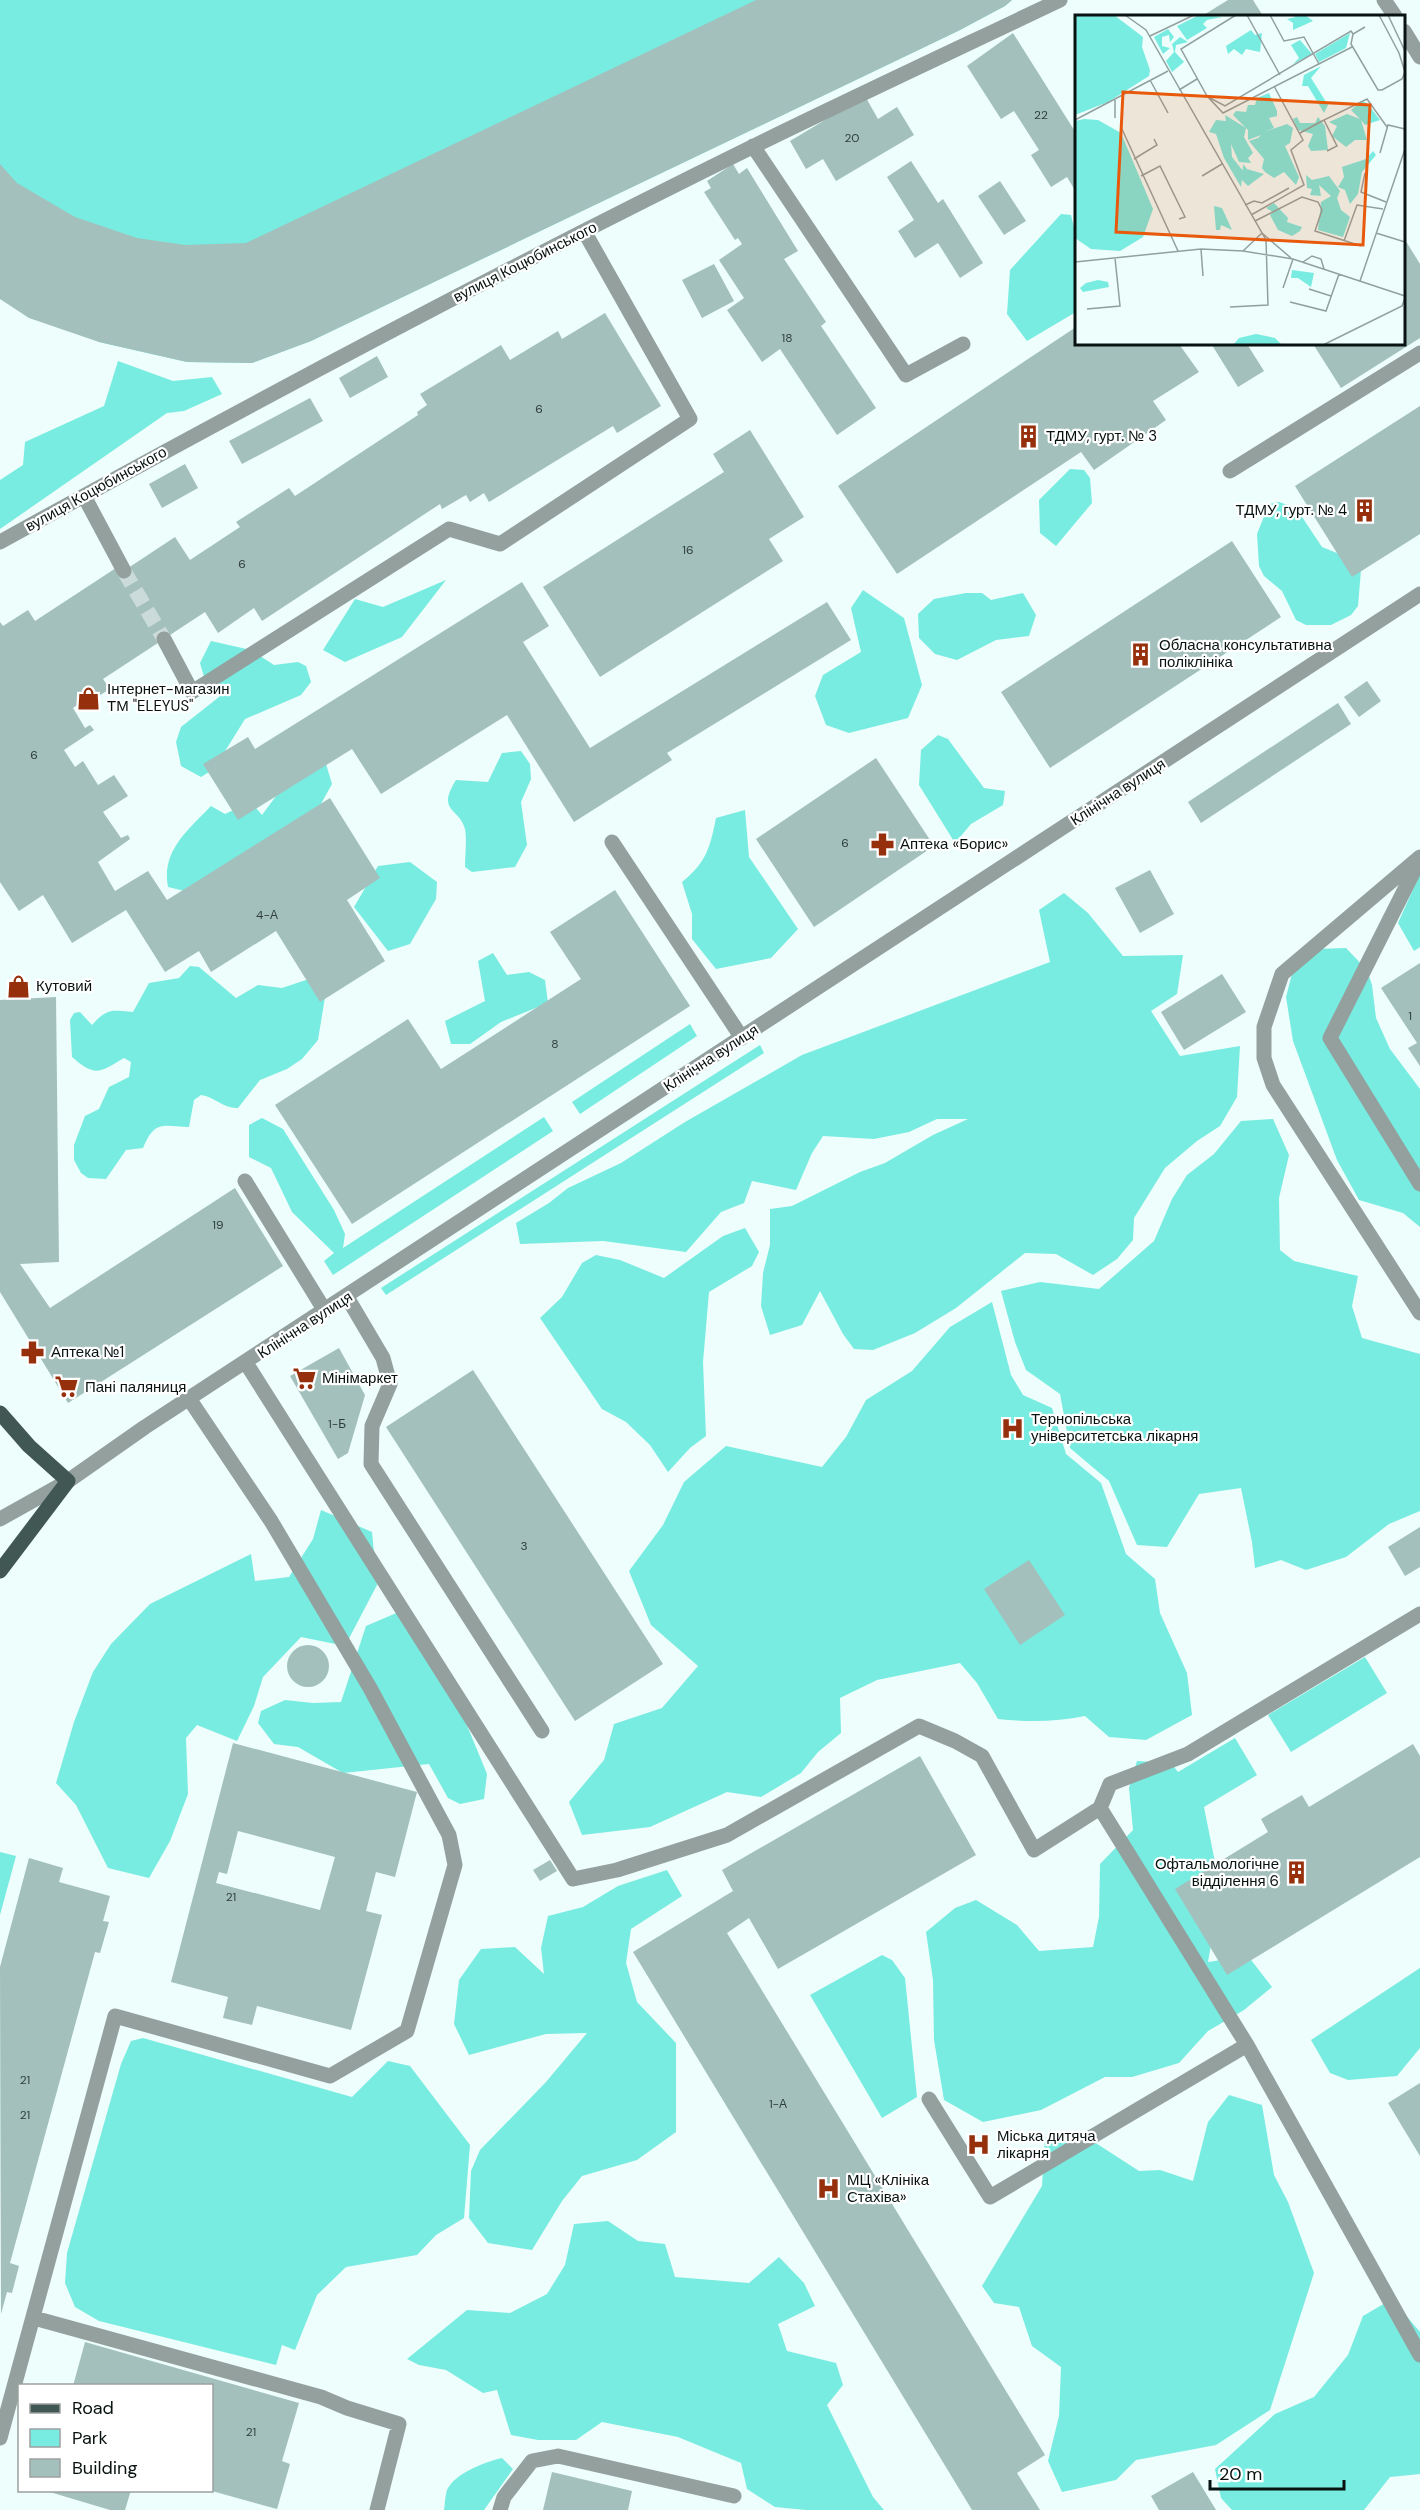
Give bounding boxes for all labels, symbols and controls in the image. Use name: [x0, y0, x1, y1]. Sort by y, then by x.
inset map: [1075, 15, 1405, 345]
house number: 22: [1034, 107, 1048, 123]
house number: 20: [844, 130, 860, 146]
street label: вулиця Коцюбинського: [450, 217, 600, 307]
house number: 18: [781, 330, 793, 346]
house number: 6: [535, 401, 543, 417]
building icon: ТДМУ, гурт. № 3: [1015, 423, 1041, 449]
place label: ТДМУ, гурт. № 3: [1046, 426, 1157, 446]
street label: вулиця Коцюбинського: [22, 442, 170, 536]
building icon: ТДМУ, гурт. № 4: [1352, 497, 1378, 523]
place label: ТДМУ, гурт. № 4: [1236, 500, 1347, 520]
house number: 16: [682, 542, 694, 558]
house number: 6: [238, 556, 246, 572]
place label: Обласна консультативна поліклініка: [1159, 635, 1332, 672]
building icon: Обласна консультативна поліклініка: [1128, 641, 1154, 667]
place label: Інтернет-магазин ТМ "ELEYUS": [107, 679, 229, 716]
shop icon: Інтернет-магазин ТМ "ELEYUS": [76, 685, 102, 711]
house number: 6: [30, 747, 38, 763]
street label: Клінічна вулиця: [1067, 754, 1169, 830]
pharmacy icon: Аптека «Борис»: [869, 831, 895, 857]
place label: Аптека «Борис»: [900, 834, 1009, 854]
house number: 6: [841, 835, 849, 851]
house number: 4-А: [256, 907, 278, 923]
shop icon: Кутовий: [5, 973, 31, 999]
place label: Кутовий: [36, 976, 92, 996]
house number: 1: [1408, 1008, 1412, 1024]
street label: Клінічна вулиця: [660, 1020, 762, 1096]
house number: 8: [551, 1036, 559, 1052]
house number: 19: [212, 1217, 224, 1233]
street label: Клінічна вулиця: [254, 1287, 356, 1363]
pharmacy icon: Аптека №1: [20, 1339, 46, 1365]
place label: Аптека №1: [51, 1342, 124, 1362]
supermarket icon: Мінімаркет: [291, 1365, 317, 1391]
place label: Мінімаркет: [322, 1368, 398, 1388]
supermarket icon: Пані паляниця: [54, 1374, 80, 1400]
place label: Пані паляниця: [85, 1377, 186, 1397]
place label: Тернопільська університетська лікарня: [1031, 1409, 1198, 1446]
hospital icon: Тернопільська університетська лікарня: [1000, 1415, 1026, 1441]
house number: 1-Б: [328, 1416, 346, 1432]
house number: 3: [520, 1538, 528, 1554]
place label: Офтальмологічне відділення 6: [1155, 1854, 1279, 1891]
building icon: Офтальмологічне відділення 6: [1284, 1860, 1310, 1886]
house number: 21: [226, 1889, 236, 1905]
house number: 21: [20, 2072, 30, 2088]
house number: 1-А: [769, 2096, 787, 2112]
house number: 21: [20, 2107, 30, 2123]
place label: Міська дитяча лікарня: [997, 2126, 1096, 2163]
hospital icon: Міська дитяча лікарня: [966, 2132, 992, 2158]
place label: МЦ «Клініка Стахіва»: [847, 2170, 930, 2207]
hospital icon: МЦ «Клініка Стахіва»: [816, 2176, 842, 2202]
legend: [18, 2384, 213, 2492]
text: Road: [72, 2396, 114, 2420]
house number: 21: [246, 2424, 256, 2440]
text: Park: [72, 2426, 108, 2450]
scale bar: [1210, 2453, 1344, 2491]
text: Building: [72, 2456, 137, 2480]
text: 20 m: [1219, 2462, 1262, 2486]

